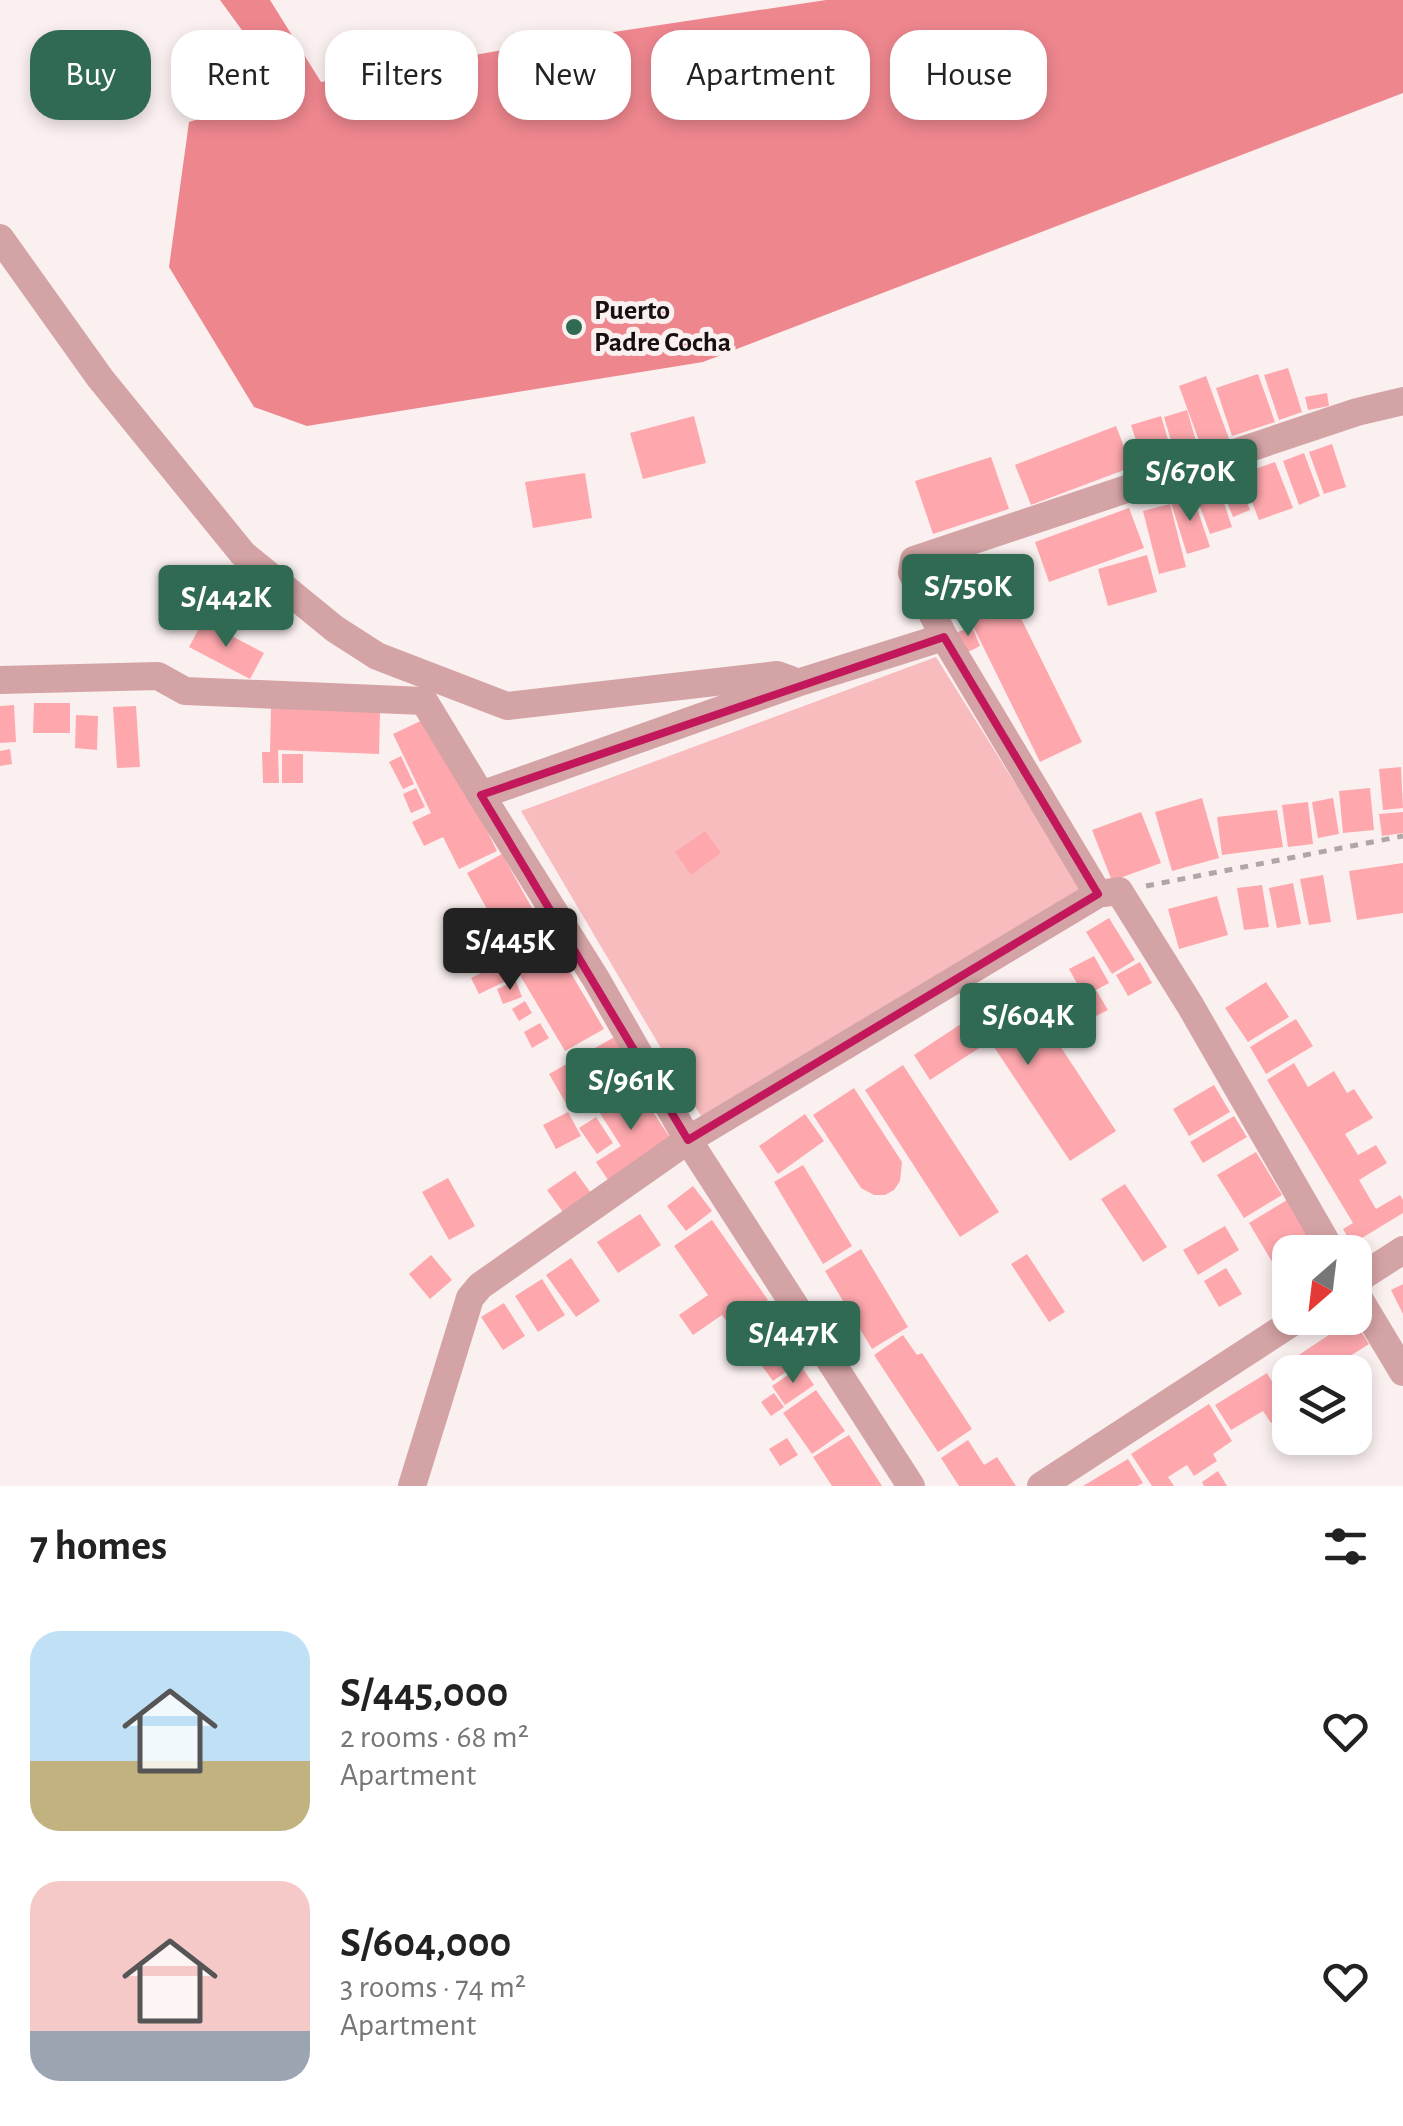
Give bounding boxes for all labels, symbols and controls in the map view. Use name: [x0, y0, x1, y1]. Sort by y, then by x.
chip: Buy: [30, 30, 151, 120]
chip: Rent: [171, 30, 305, 120]
chip: Filters: [325, 30, 478, 120]
chip: New: [498, 30, 631, 120]
chip: Apartment: [651, 30, 870, 120]
chip: House: [890, 30, 1047, 120]
place label: Puerto Padre Cocha: [594, 297, 731, 357]
marker: Puerto Padre Cocha: [563, 316, 585, 338]
pin: S/670K: [1109, 439, 1271, 524]
text: S/670K: [1145, 455, 1235, 487]
pin: S/750K: [887, 554, 1049, 639]
pin: S/442K: [145, 565, 307, 650]
text: S/750K: [924, 570, 1012, 602]
text: S/442K: [181, 581, 271, 613]
pin: S/445K: [429, 908, 591, 993]
text: S/445K: [465, 924, 555, 956]
pin: S/604K: [947, 983, 1109, 1068]
text: S/604K: [982, 999, 1074, 1031]
pin: S/961K: [550, 1048, 712, 1133]
text: S/961K: [588, 1064, 674, 1096]
north arrow: [1272, 1235, 1372, 1335]
map controls: [1272, 1235, 1372, 1455]
pin: S/447K: [712, 1301, 874, 1386]
text: S/447K: [748, 1317, 838, 1349]
button: layers: [1272, 1355, 1372, 1455]
icon: filters: [1318, 1519, 1373, 1574]
text: 7 homes: [30, 1525, 167, 1567]
icon: home: [110, 1671, 230, 1791]
text: S/445,000: [340, 1672, 509, 1714]
icon: heart: [1318, 1704, 1373, 1759]
text: 2 rooms · 68 m²: [340, 1721, 529, 1753]
text: Apartment: [340, 1759, 476, 1791]
icon: home: [110, 1921, 230, 2041]
text: S/604,000: [340, 1922, 511, 1964]
icon: heart: [1318, 1954, 1373, 2009]
text: 3 rooms · 74 m²: [340, 1971, 526, 2003]
text: Apartment: [340, 2009, 476, 2041]

